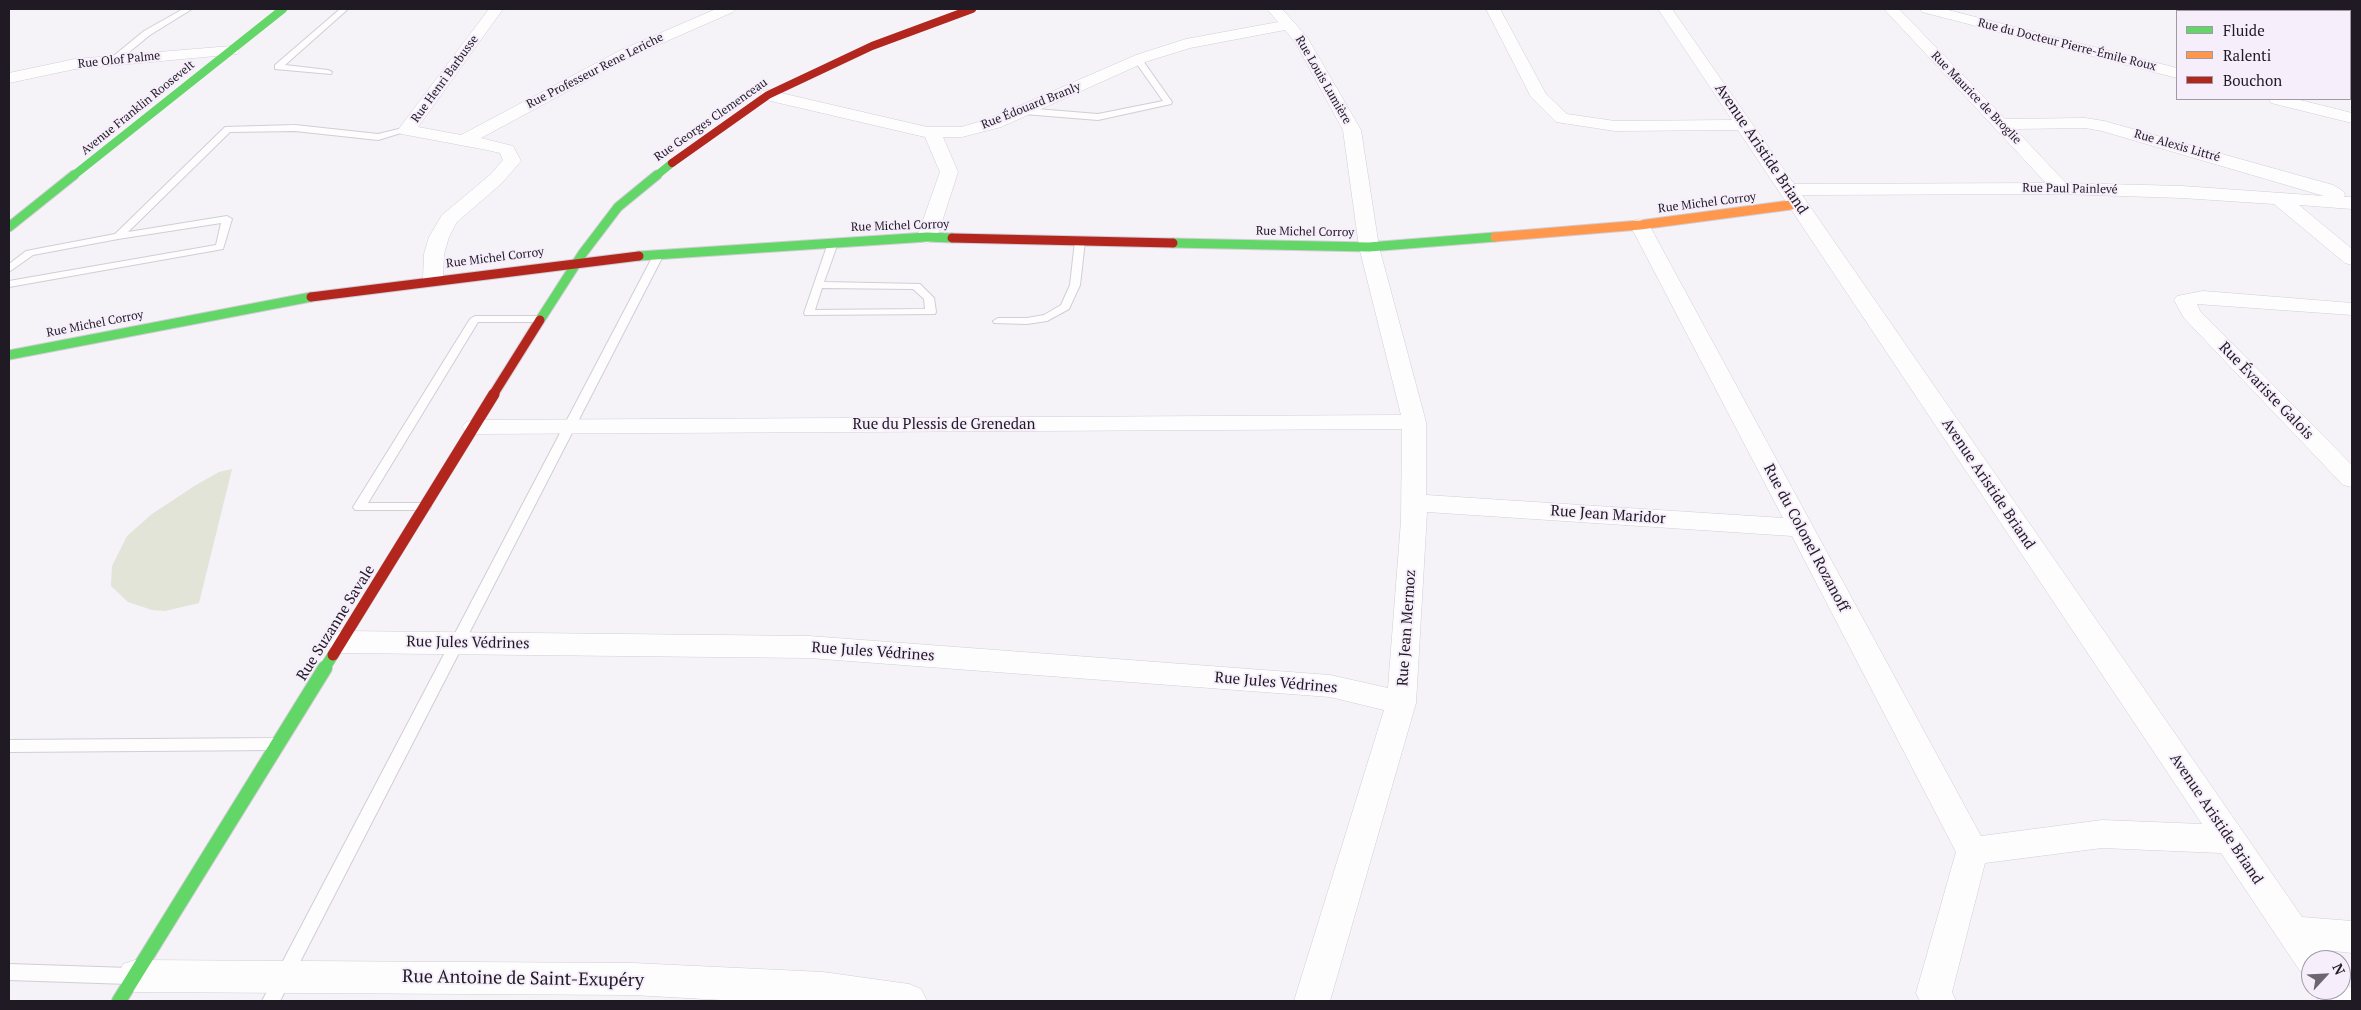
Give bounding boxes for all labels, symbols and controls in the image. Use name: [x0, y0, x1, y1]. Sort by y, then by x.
legend: [2176, 10, 2351, 100]
street label: Rue du Docteur Pierre-Émile Roux: [1976, 16, 2158, 74]
text: Fluide: [2223, 20, 2265, 40]
street label: Rue Professeur Rene Leriche: [524, 30, 666, 112]
street label: Rue Henri Barbusse: [408, 33, 482, 125]
street label: Rue Louis Lumière: [1292, 33, 1354, 127]
text: Ralenti: [2223, 45, 2271, 65]
street label: Rue Olof Palme: [77, 49, 161, 71]
street label: Rue Maurice de Broglie: [1928, 49, 2024, 147]
street label: Avenue Franklin Roosevelt: [78, 58, 198, 158]
text: Bouchon: [2223, 70, 2282, 90]
street label: Rue Georges Clemenceau: [652, 75, 770, 165]
street label: Rue Édouard Branly: [979, 80, 1083, 132]
street label: Avenue Aristide Briand: [1711, 80, 1811, 218]
street label: Rue Alexis Littré: [2132, 127, 2222, 165]
street label: Rue Paul Painlevé: [2022, 181, 2118, 197]
street label: Rue Michel Corroy: [1657, 190, 1757, 216]
street label: Rue Michel Corroy: [851, 217, 949, 235]
street label: Rue Michel Corroy: [1256, 224, 1354, 240]
street label: Rue Michel Corroy: [445, 245, 545, 271]
street label: Rue Michel Corroy: [45, 308, 145, 340]
street label: Rue Évariste Galois: [2215, 339, 2317, 443]
street label: Avenue Aristide Briand: [1938, 415, 2038, 553]
street label: Rue du Plessis de Grenedan: [853, 416, 1035, 434]
street label: Rue du Colonel Rozanoff: [1759, 461, 1853, 615]
street label: Rue Jean Maridor: [1550, 502, 1666, 528]
street label: Rue Suzanne Savale: [293, 562, 379, 684]
street label: Rue Jean Mermoz: [1394, 569, 1420, 687]
street label: Rue Jules Védrines: [406, 633, 530, 653]
street label: Rue Jules Védrines: [811, 639, 935, 665]
street label: Rue Jules Védrines: [1214, 669, 1338, 697]
street label: Avenue Aristide Briand: [2166, 750, 2266, 888]
north arrow: [2301, 950, 2351, 1000]
text: N: [2328, 960, 2350, 978]
street label: Rue Antoine de Saint-Exupéry: [402, 966, 644, 992]

